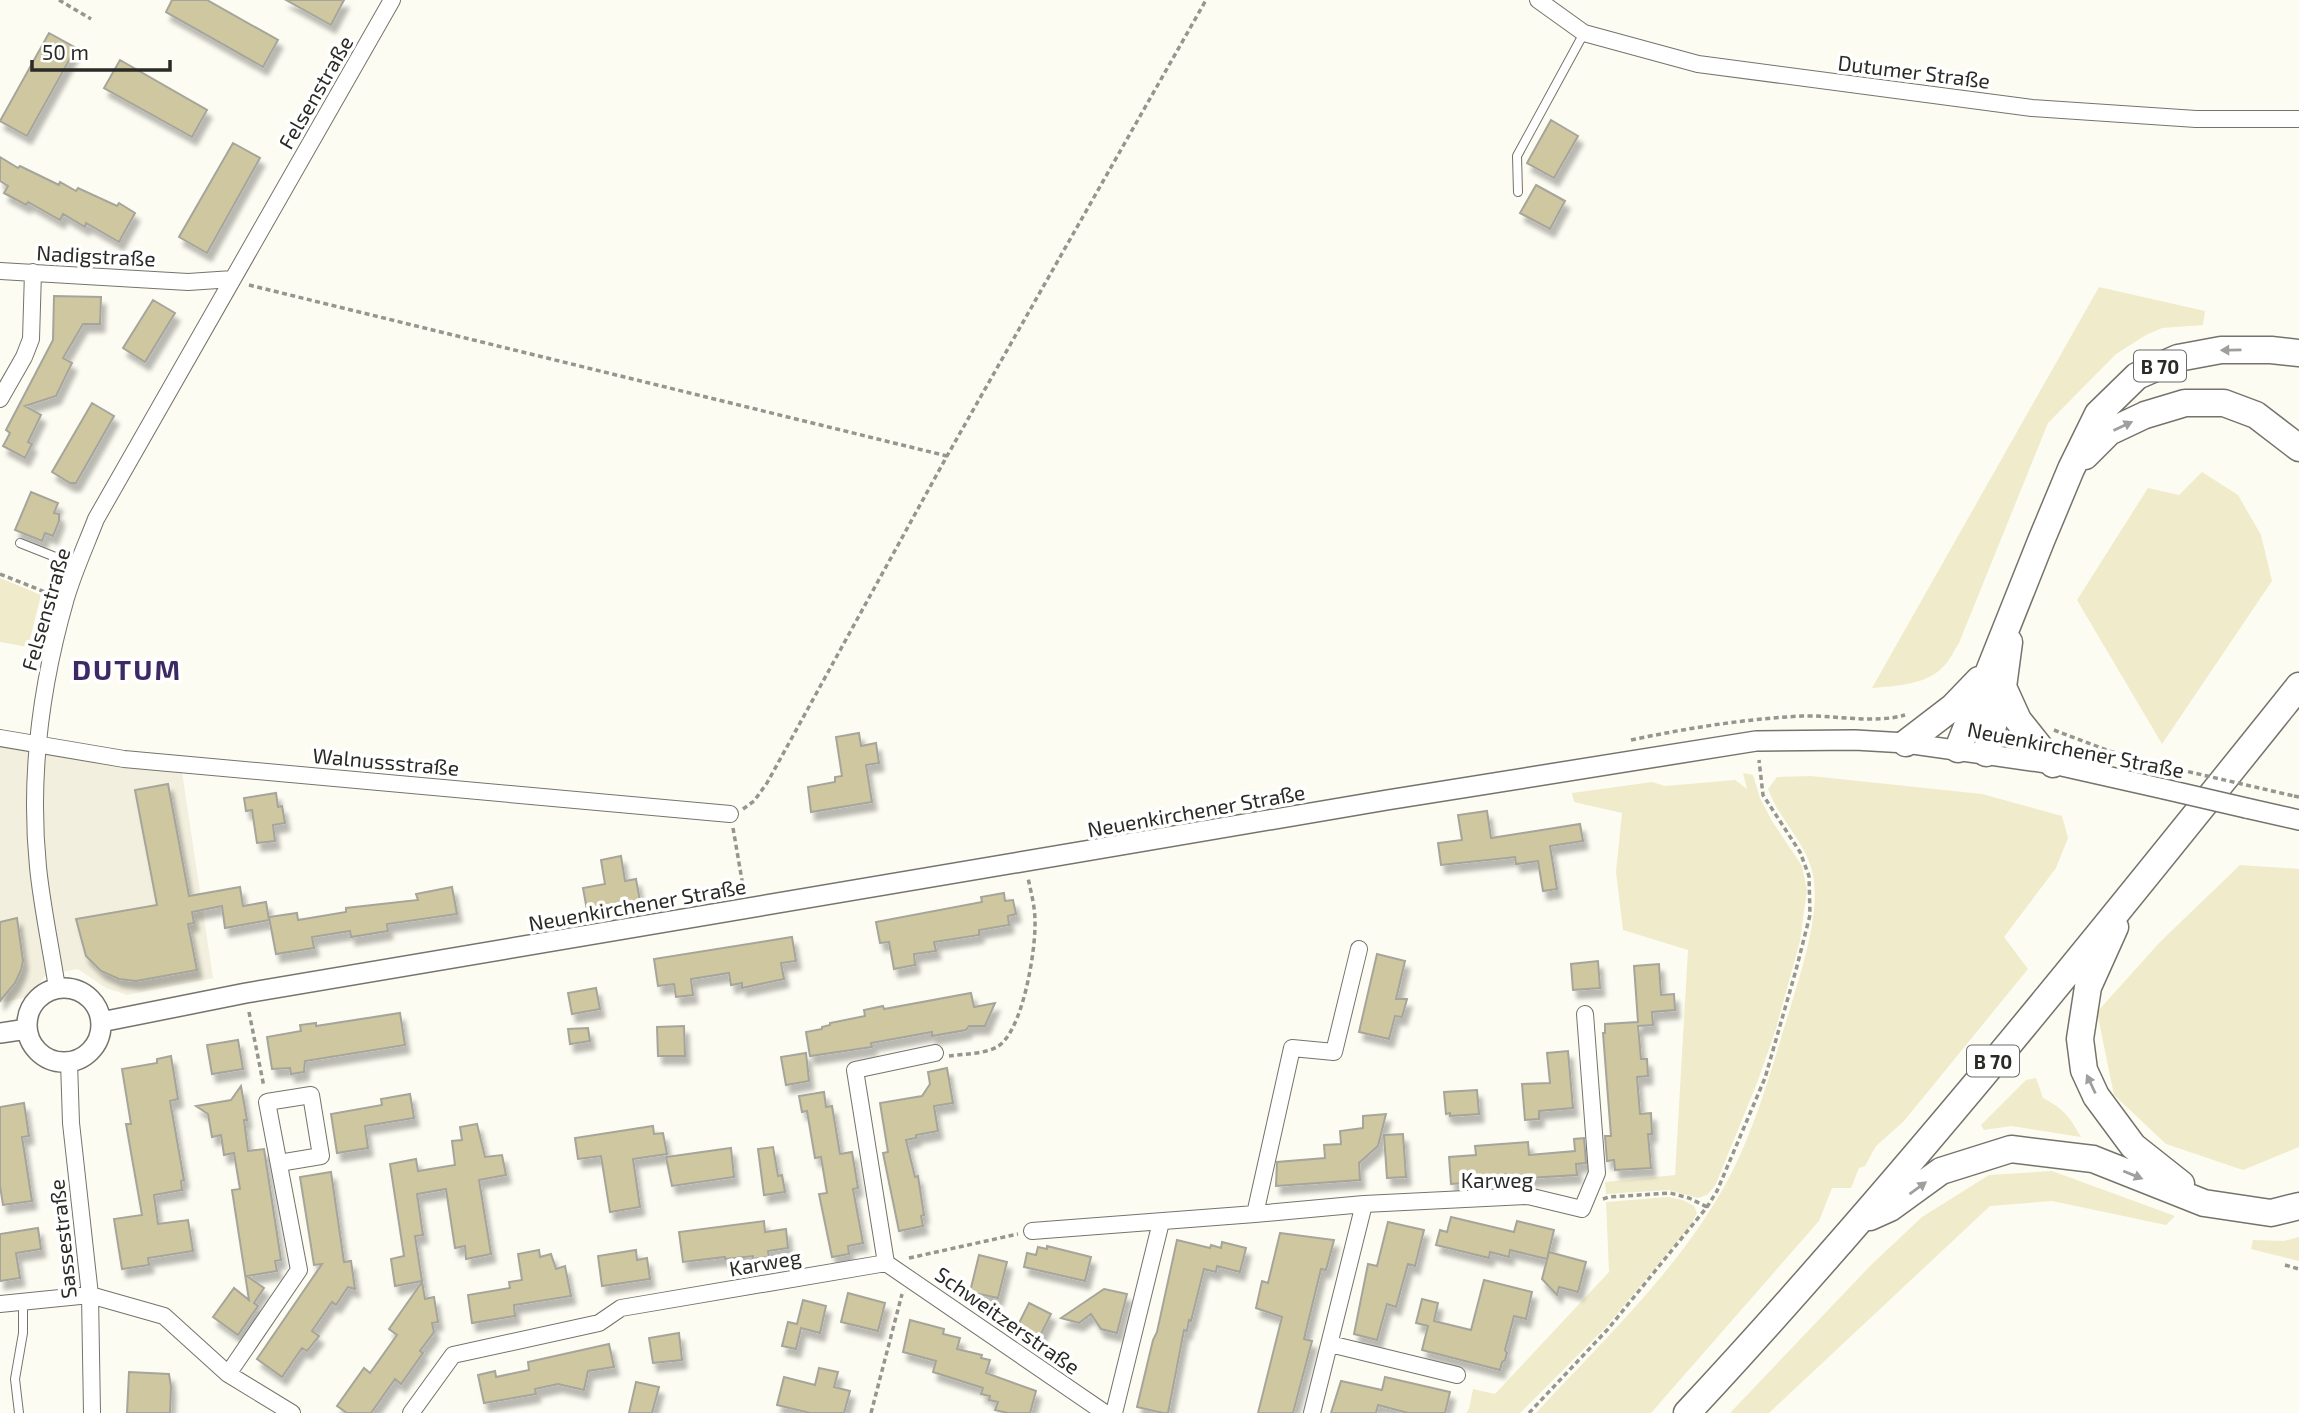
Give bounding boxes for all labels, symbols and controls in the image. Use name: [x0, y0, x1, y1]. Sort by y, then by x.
scale bar: [32, 28, 170, 72]
street label: Felsenstraße: [272, 31, 358, 153]
text: 50 m: [42, 39, 89, 64]
street label: Dutumer Straße: [1836, 49, 1992, 93]
street label: Nadigstraße: [36, 239, 156, 271]
one-way arrow: [2220, 344, 2242, 356]
road number: B 70: [2134, 350, 2186, 382]
one-way arrow: [2113, 420, 2133, 431]
street label: Felsenstraße: [16, 545, 74, 673]
district label: DUTUM: [72, 652, 182, 686]
street label: Neuenkirchener Straße: [1965, 716, 2187, 782]
street label: Walnussstraße: [312, 742, 460, 780]
street label: Neuenkirchener Straße: [1085, 779, 1307, 841]
street label: Neuenkirchener Straße: [526, 873, 748, 935]
road number: B 70: [1967, 1046, 2019, 1077]
one-way arrow: [2085, 1074, 2097, 1094]
street label: Karweg: [1461, 1167, 1534, 1192]
one-way arrow: [2122, 1169, 2143, 1180]
street label: Sassestraße: [43, 1178, 81, 1300]
one-way arrow: [1909, 1181, 1927, 1195]
street label: Karweg: [727, 1243, 803, 1281]
street label: Schweitzerstraße: [931, 1261, 1085, 1379]

